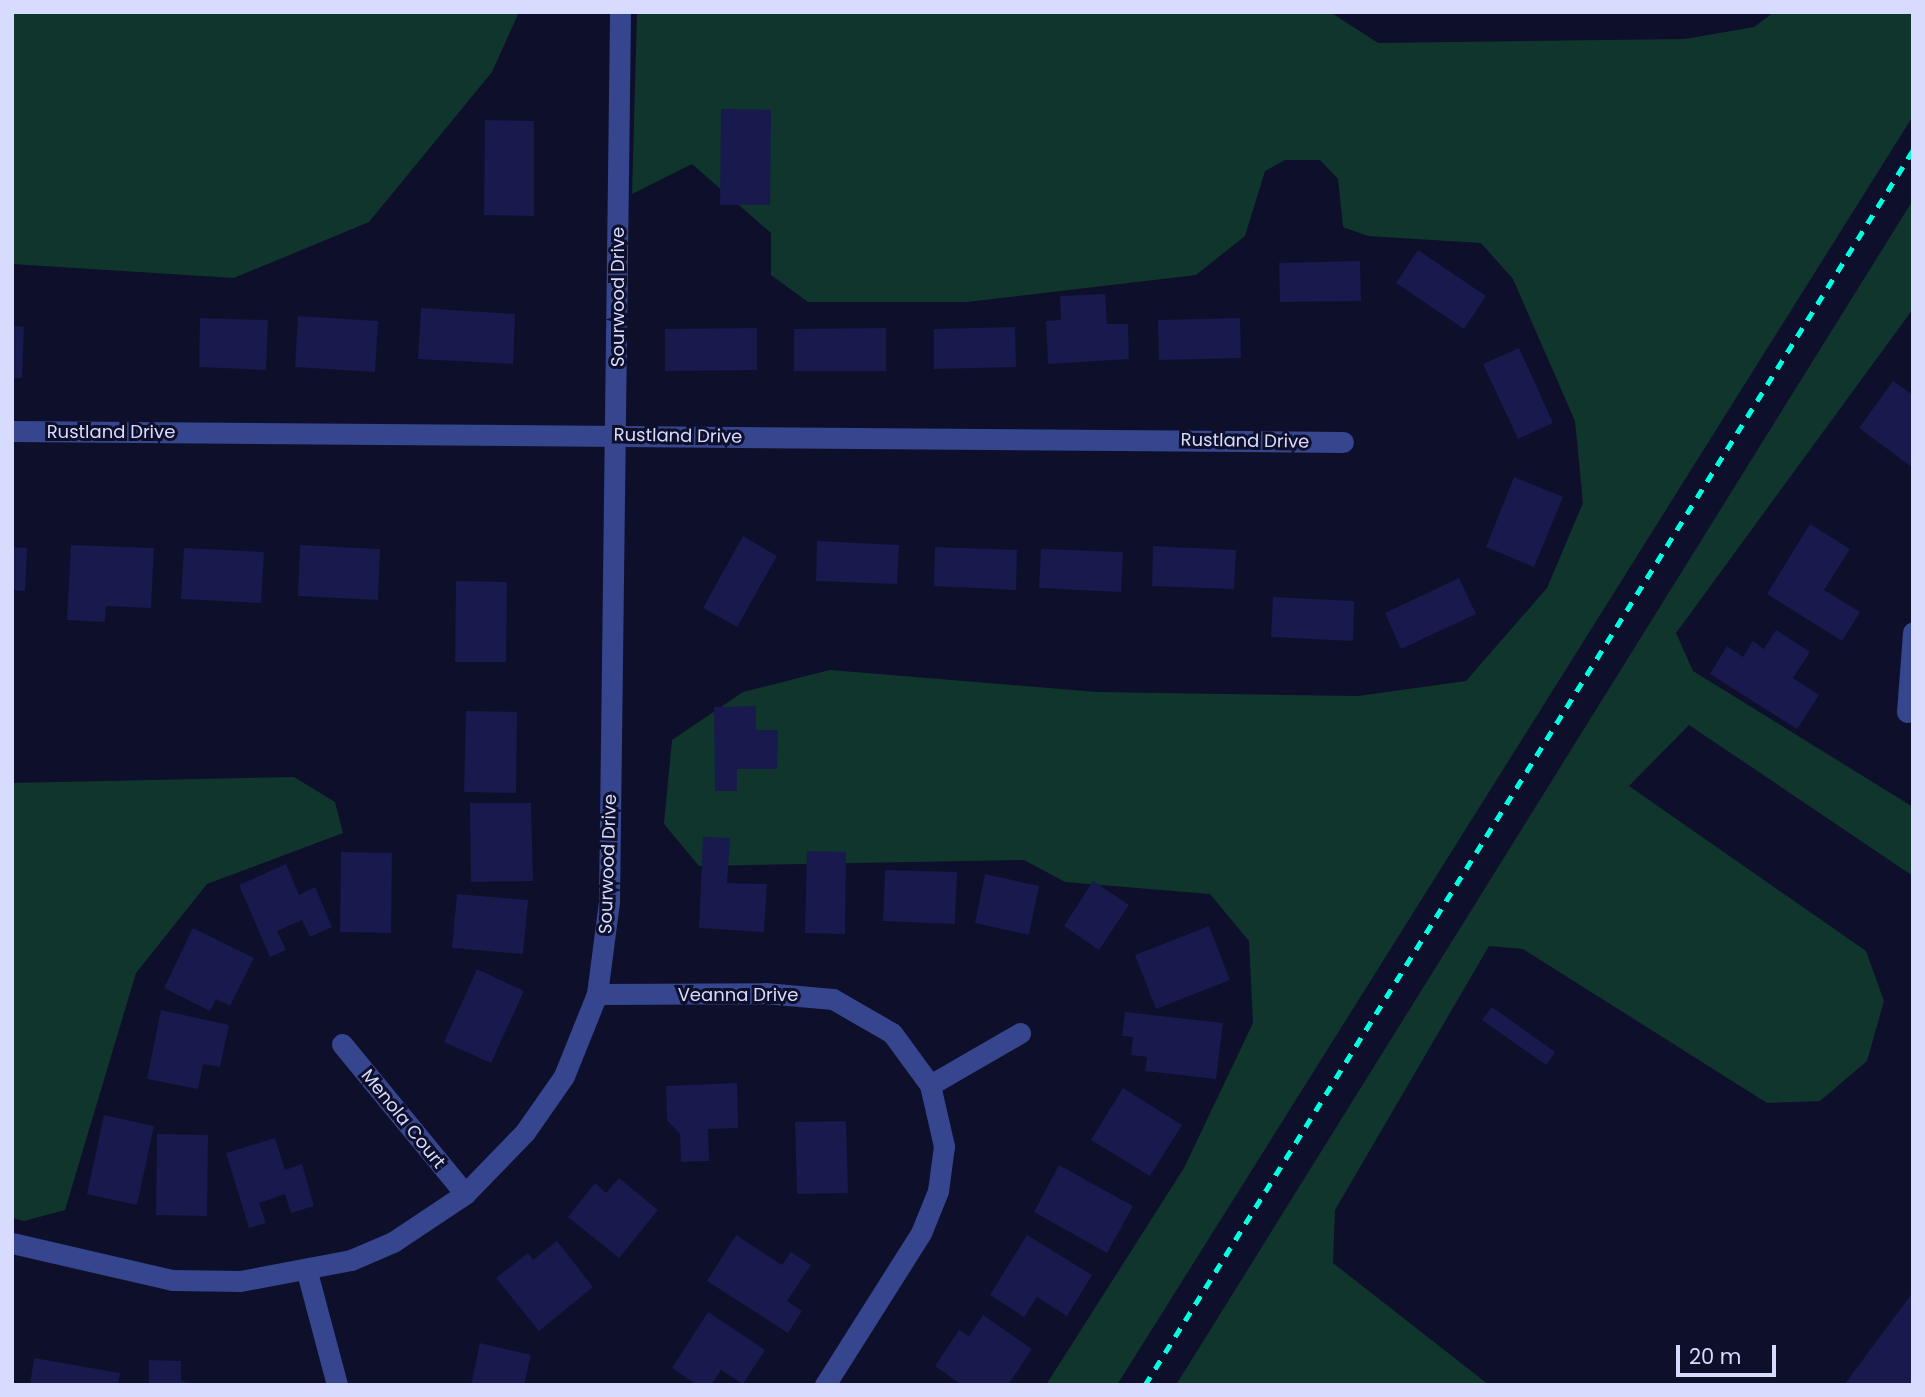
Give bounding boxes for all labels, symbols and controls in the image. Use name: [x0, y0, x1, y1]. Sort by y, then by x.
street label: Sourwood Drive: [607, 227, 629, 367]
street label: Rustland Drive: [47, 421, 175, 443]
street label: Rustland Drive: [614, 424, 742, 448]
street label: Rustland Drive: [1181, 429, 1309, 453]
street label: Sourwood Drive: [595, 794, 621, 934]
street label: Veanna Drive: [678, 984, 798, 1006]
street label: Menola Court: [356, 1065, 450, 1173]
scale bar: [1680, 1330, 1780, 1374]
text: 20 m: [1689, 1342, 1742, 1371]

